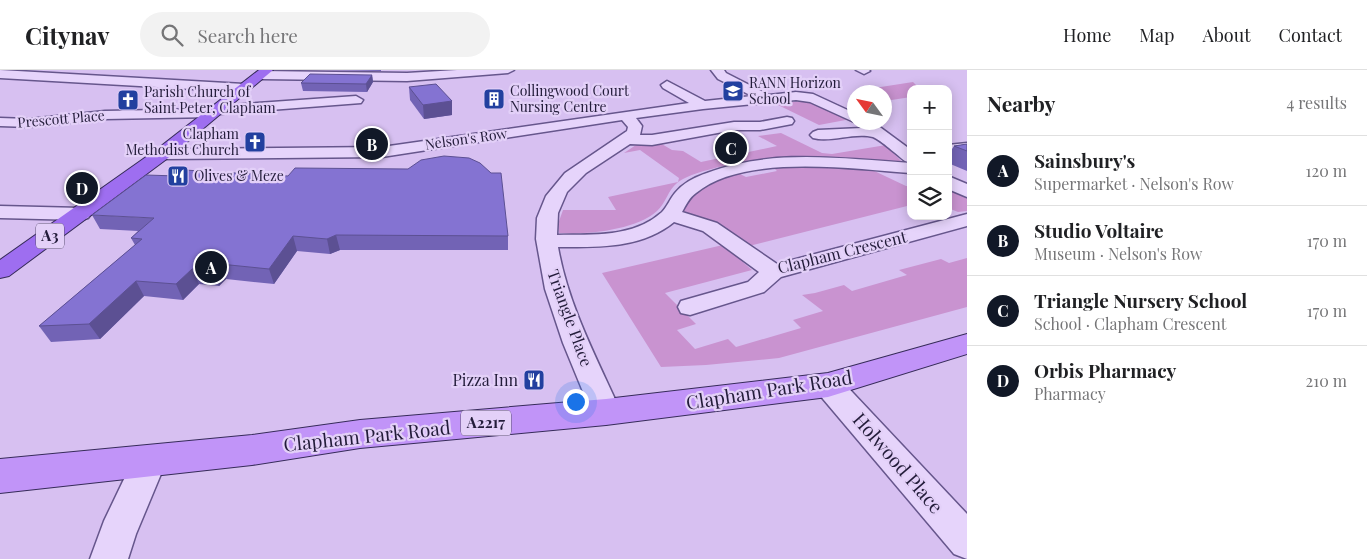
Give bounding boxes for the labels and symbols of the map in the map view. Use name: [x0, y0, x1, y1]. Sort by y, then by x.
place label: RANN Horizon School: [749, 73, 842, 108]
school or university icon: RANN Horizon School: [721, 79, 745, 103]
place label: Collingwood Court Nursing Centre: [510, 81, 630, 116]
place label: Parish Church of Saint Peter, Clapham: [144, 82, 276, 117]
north arrow: [847, 85, 892, 130]
building icon: Collingwood Court Nursing Centre: [482, 87, 506, 111]
church icon: Parish Church of Saint Peter, Clapham: [116, 88, 140, 112]
street label: Prescott Place: [17, 105, 105, 132]
street label: Nelson's Row: [424, 123, 508, 154]
place label: Clapham Methodist Church: [125, 124, 240, 159]
pin: B: [356, 125, 388, 163]
pin: C: [715, 129, 747, 167]
church icon: Clapham Methodist Church: [243, 130, 267, 154]
restaurant icon: Olives & Meze: [166, 164, 190, 188]
place label: Olives & Meze: [194, 166, 284, 185]
pin: D: [66, 169, 98, 207]
road number: A3: [36, 224, 64, 248]
street label: Clapham Crescent: [775, 225, 909, 278]
pin: A: [195, 248, 227, 286]
street label: Triangle Place: [543, 266, 598, 369]
street label: Clapham Park Road: [684, 363, 854, 415]
restaurant icon: Pizza Inn: [522, 368, 546, 392]
place label: Pizza Inn: [452, 369, 518, 390]
your location: [563, 389, 589, 415]
street label: Holwood Place: [848, 406, 950, 518]
road number: A2217: [461, 410, 511, 436]
street label: Clapham Park Road: [282, 413, 452, 457]

